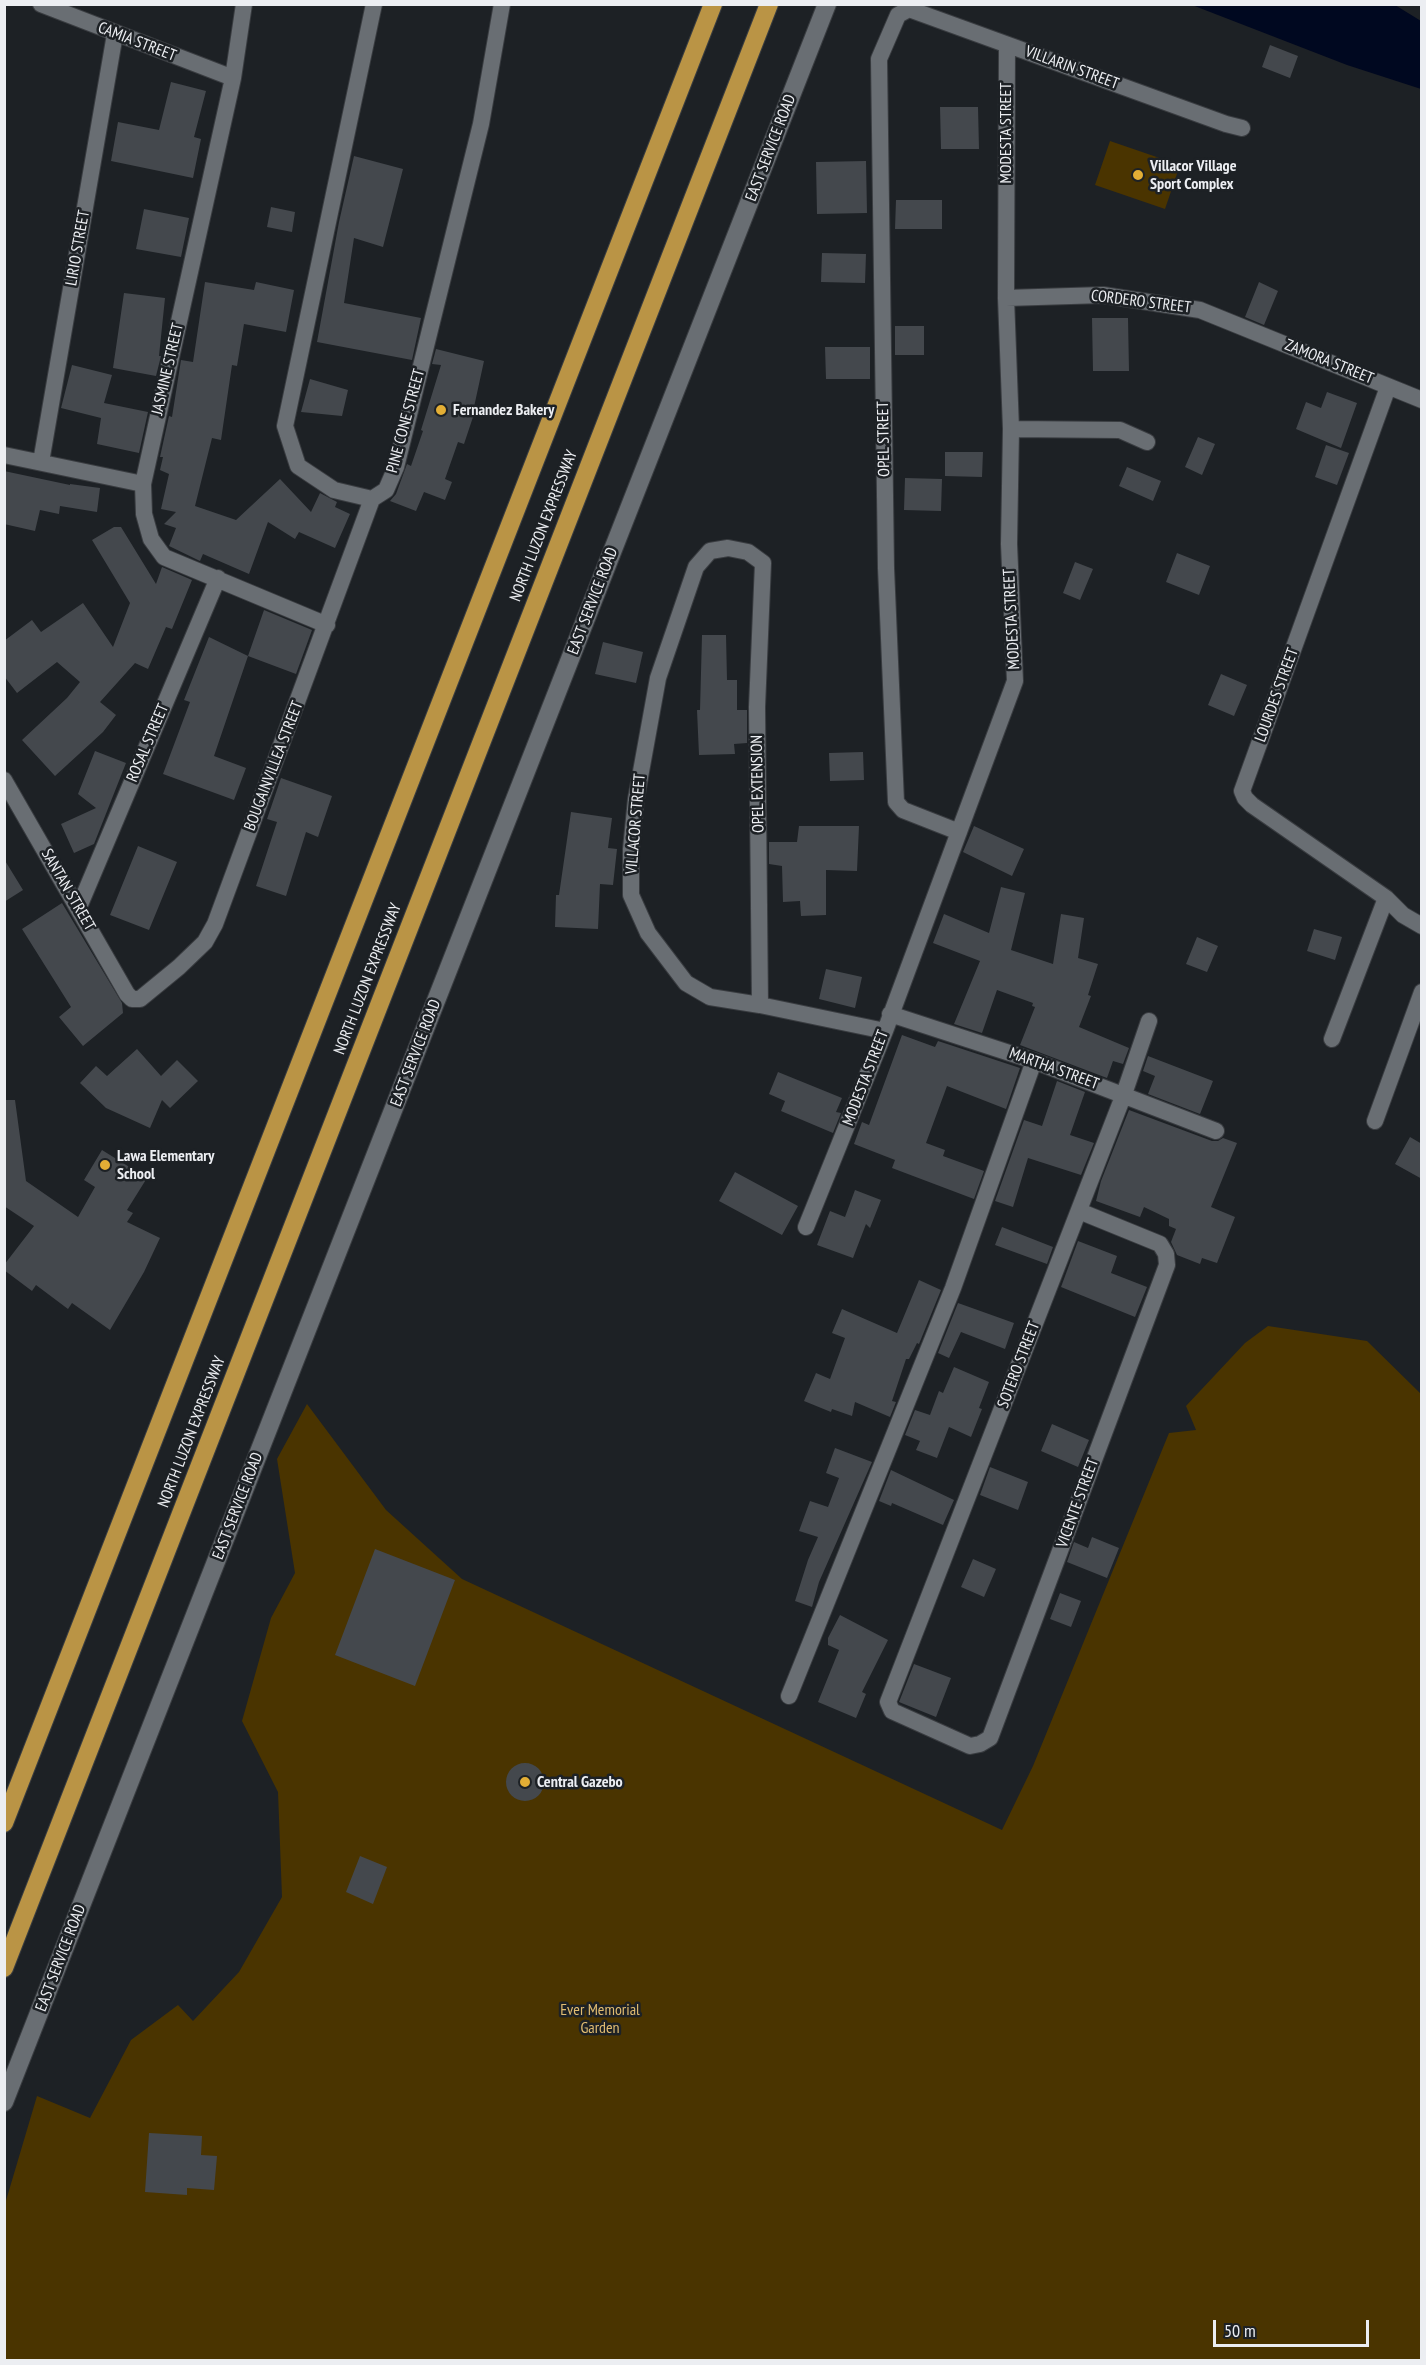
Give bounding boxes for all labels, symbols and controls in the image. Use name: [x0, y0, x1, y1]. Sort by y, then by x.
street label: CAMIA STREET: [95, 18, 179, 66]
street label: VILLARIN STREET: [1023, 42, 1121, 94]
street label: MODESTA STREET: [996, 83, 1016, 183]
street label: EAST SERVICE ROAD: [742, 92, 800, 204]
place label: Villacor Village Sport Complex: [1150, 156, 1236, 194]
marker: Villacor Village Sport Complex: [1131, 168, 1145, 182]
street label: LIRIO STREET: [62, 209, 94, 287]
street label: CORDERO STREET: [1090, 286, 1192, 318]
street label: JASMINE STREET: [148, 321, 188, 417]
street label: ZAMORA STREET: [1282, 335, 1376, 389]
street label: PINE CONE STREET: [383, 367, 429, 475]
place label: Fernandez Bakery: [453, 400, 554, 420]
street label: OPEL STREET: [874, 401, 894, 477]
marker: Fernandez Bakery: [434, 403, 448, 417]
street label: NORTH LUZON EXPRESSWAY: [506, 448, 582, 604]
street label: EAST SERVICE ROAD: [564, 545, 622, 657]
street label: MODESTA STREET: [1000, 568, 1024, 670]
street label: LOURDES STREET: [1251, 645, 1303, 745]
street label: BOUGAINVILLEA STREET: [240, 699, 308, 833]
street label: ROSAL STREET: [123, 701, 173, 785]
street label: OPEL EXTENSION: [748, 735, 768, 833]
street label: VILLACOR STREET: [622, 773, 650, 875]
street label: SANTAN STREET: [37, 846, 99, 934]
street label: NORTH LUZON EXPRESSWAY: [330, 901, 406, 1057]
street label: EAST SERVICE ROAD: [387, 997, 445, 1109]
street label: MODESTA STREET: [839, 1027, 893, 1129]
street label: MARTHA STREET: [1007, 1044, 1101, 1094]
place label: Lawa Elementary School: [117, 1146, 214, 1184]
marker: Lawa Elementary School: [98, 1158, 112, 1172]
street label: SOTERO STREET: [994, 1319, 1044, 1411]
street label: NORTH LUZON EXPRESSWAY: [154, 1354, 230, 1510]
street label: EAST SERVICE ROAD: [209, 1450, 267, 1562]
street label: VICENTE STREET: [1053, 1456, 1103, 1550]
place label: Central Gazebo: [537, 1772, 623, 1792]
marker: Central Gazebo: [518, 1775, 532, 1789]
street label: EAST SERVICE ROAD: [32, 1902, 90, 2014]
park label: Ever Memorial Garden: [560, 2000, 640, 2038]
scale bar: [1216, 2308, 1372, 2346]
text: 50 m: [1224, 2319, 1256, 2342]

